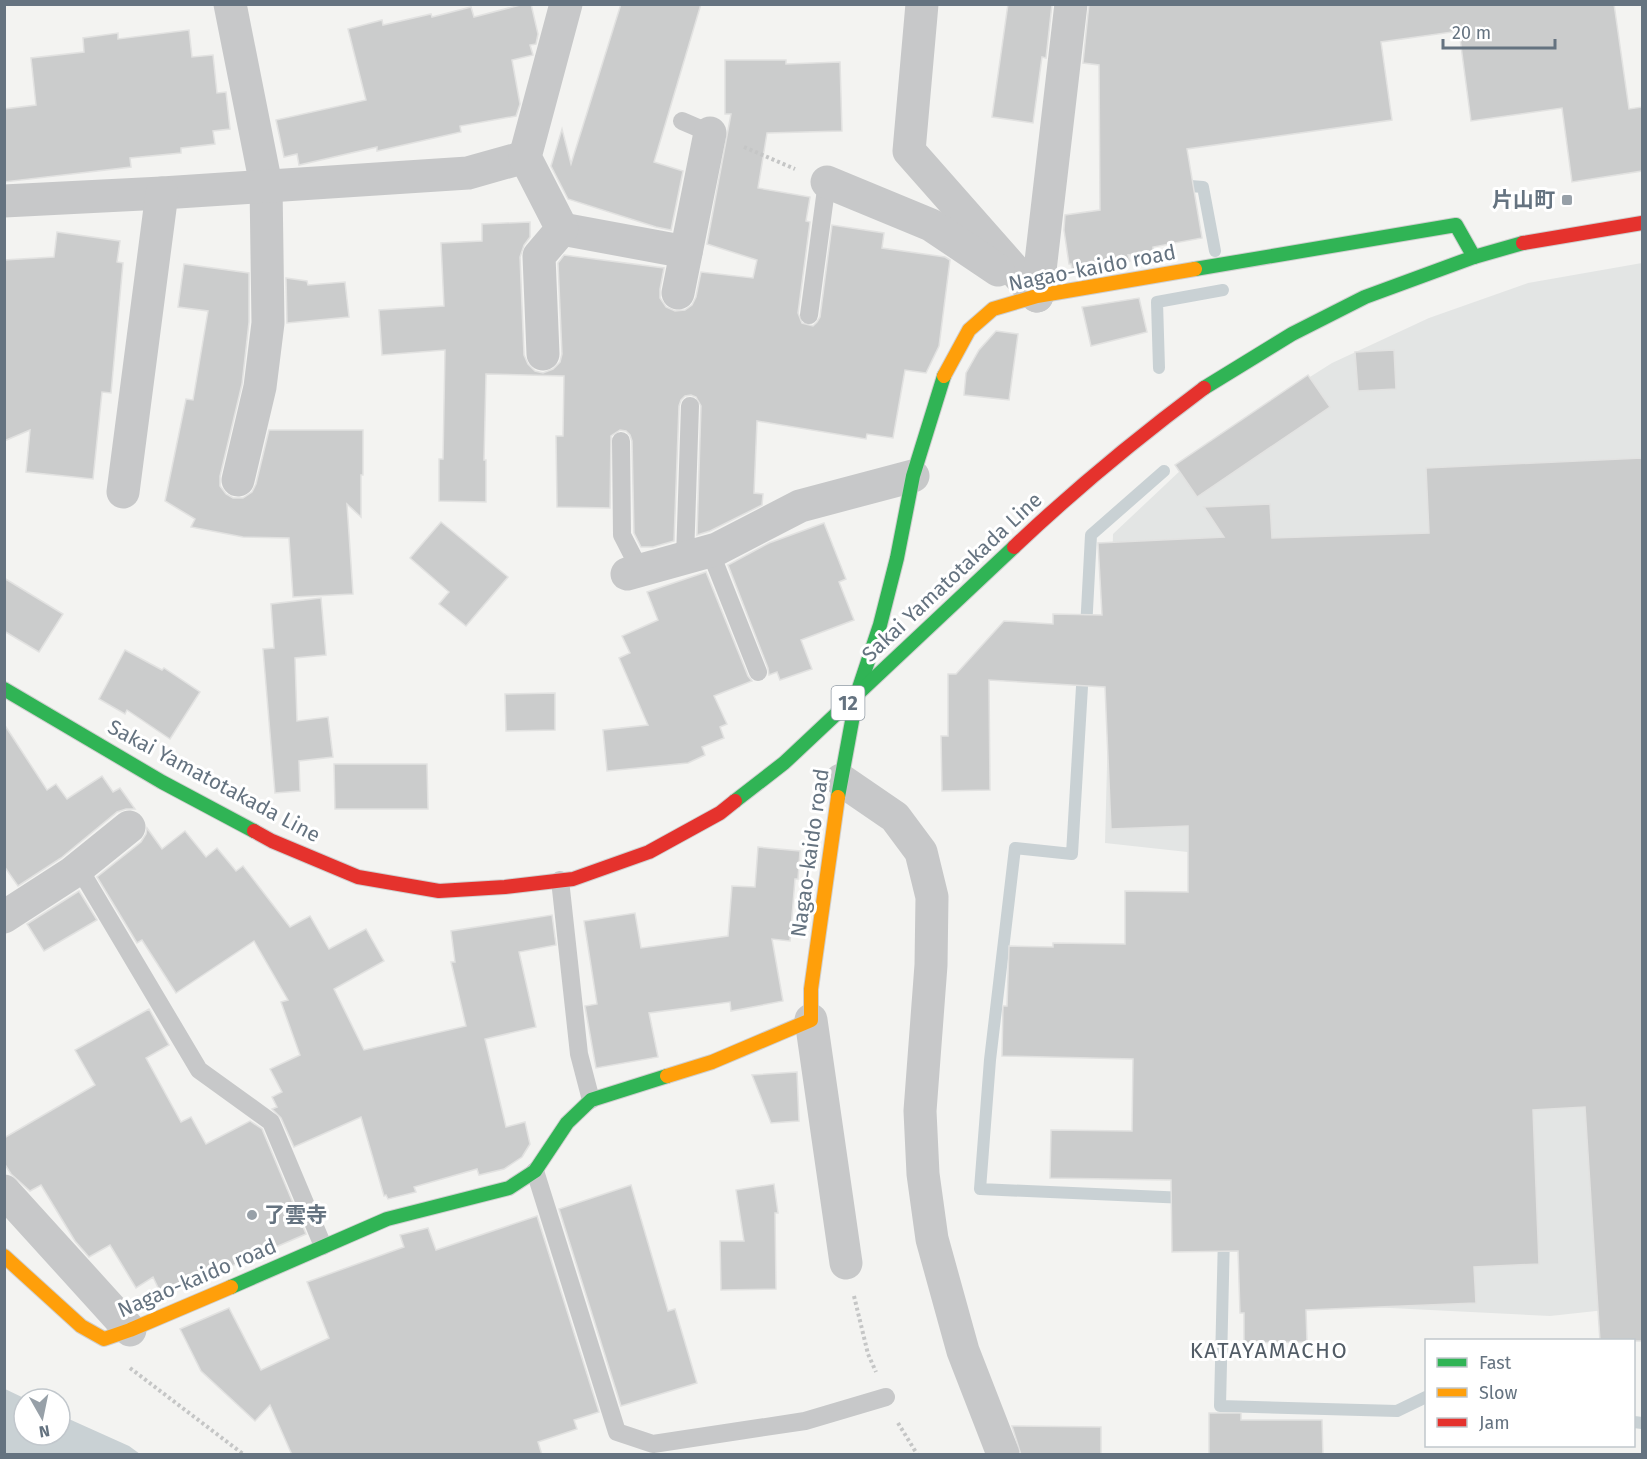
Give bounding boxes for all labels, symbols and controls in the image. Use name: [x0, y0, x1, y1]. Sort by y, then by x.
scale bar: [1443, 12, 1556, 50]
text: 20 m: [1452, 22, 1491, 44]
place label: 片山町: [1492, 187, 1555, 213]
marker: 片山町: [1560, 193, 1574, 207]
street label: Nagao-kaido road: [1006, 239, 1178, 297]
street label: Sakai Yamatotakada Line: [857, 487, 1047, 667]
road number: 12: [832, 686, 864, 720]
street label: Sakai Yamatotakada Line: [103, 714, 325, 848]
street label: Nagao-kaido road: [785, 767, 835, 939]
place label: 了雲寺: [264, 1202, 327, 1228]
marker: 了雲寺: [245, 1208, 259, 1222]
street label: Nagao-kaido road: [114, 1233, 280, 1323]
district label: KATAYAMACHO: [1190, 1337, 1348, 1364]
legend: [1425, 1339, 1635, 1447]
text: Fast: [1479, 1352, 1512, 1374]
text: Slow: [1479, 1382, 1518, 1404]
north arrow: [12, 1387, 72, 1447]
text: Jam: [1479, 1412, 1510, 1434]
text: N: [38, 1421, 51, 1442]

